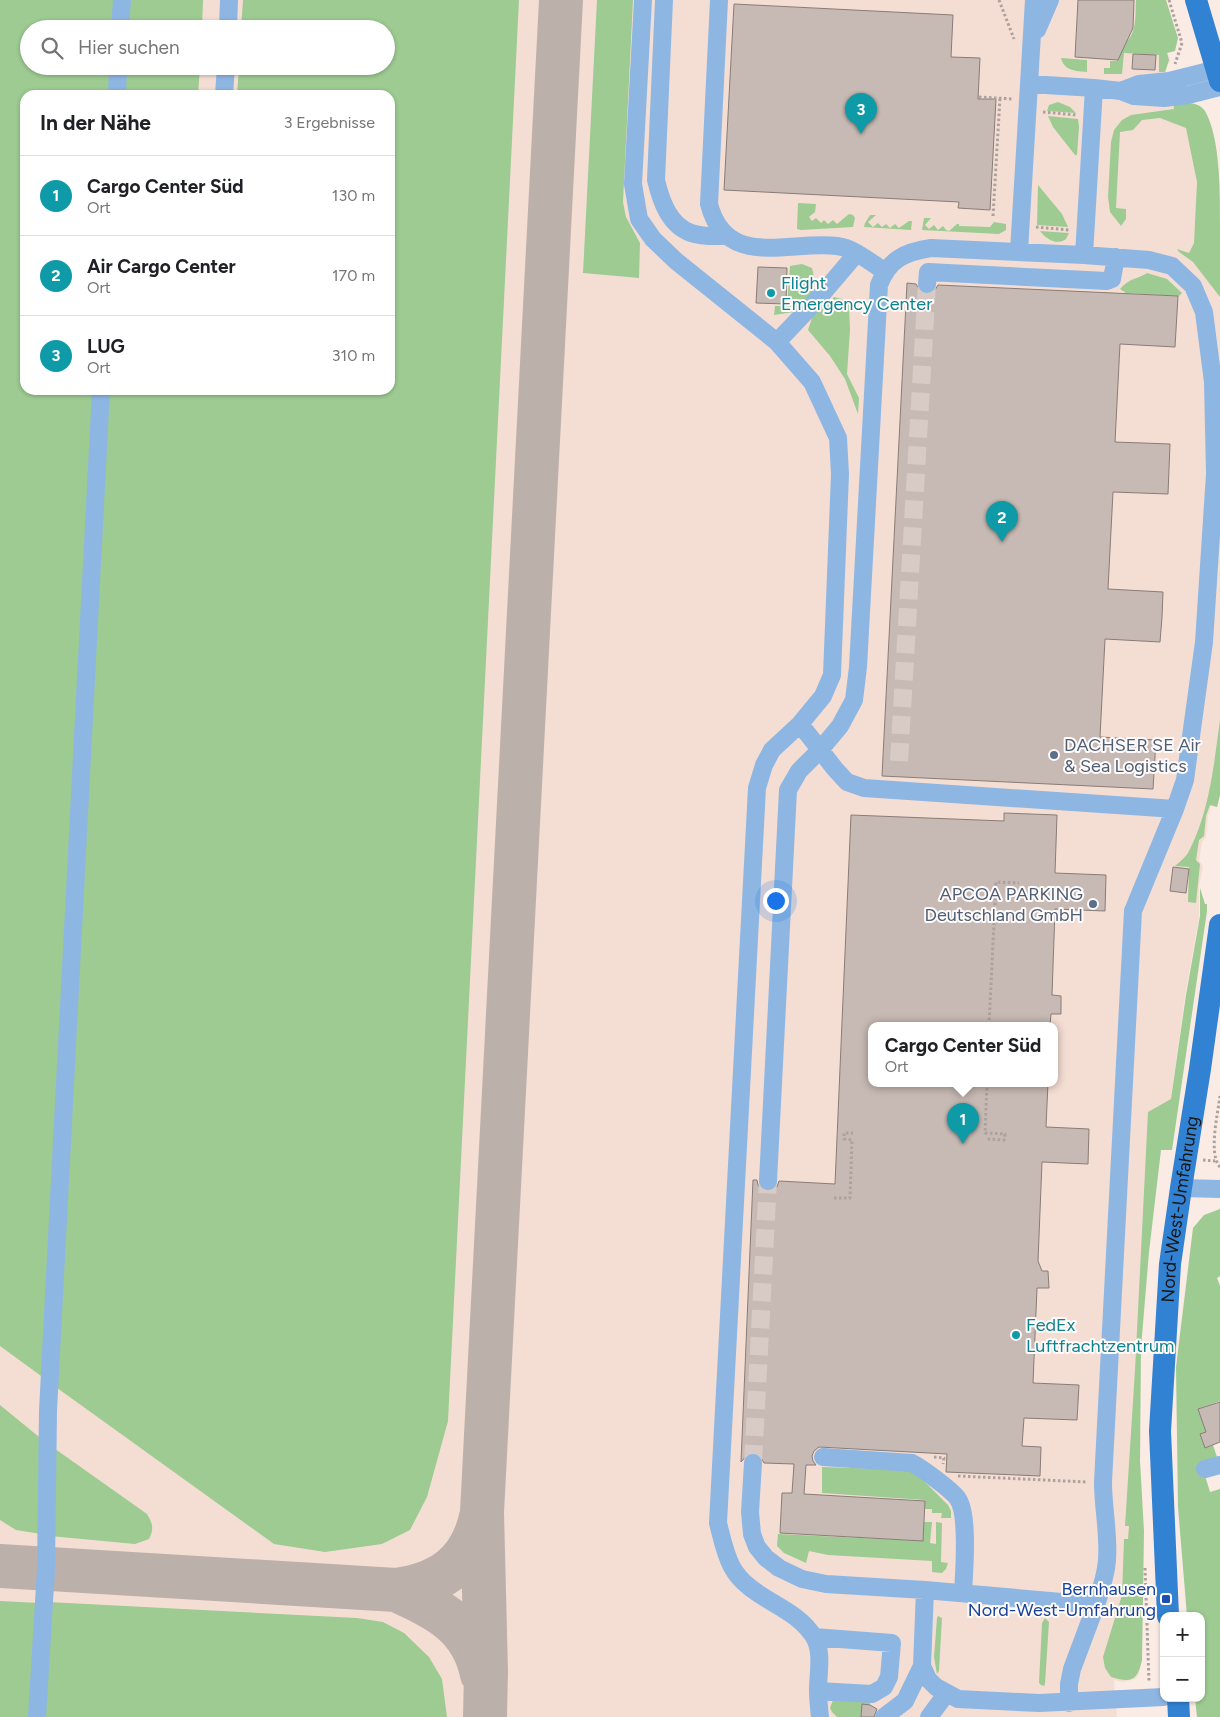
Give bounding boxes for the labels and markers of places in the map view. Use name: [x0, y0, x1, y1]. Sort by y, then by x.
pin: 3: [845, 93, 877, 134]
place label: Flight Emergency Center: [781, 272, 932, 315]
marker: Flight Emergency Center: [765, 287, 777, 299]
pin: 2: [986, 501, 1018, 542]
place label: DACHSER SE Air & Sea Logistics: [1064, 734, 1201, 777]
marker: DACHSER SE Air & Sea Logistics: [1048, 749, 1060, 761]
place label: APCOA PARKING Deutschland GmbH: [925, 883, 1083, 926]
marker: APCOA PARKING Deutschland GmbH: [1087, 898, 1099, 910]
pin: 1: [947, 1103, 979, 1144]
place label: FedEx Luftfrachtzentrum: [1026, 1314, 1174, 1357]
marker: FedEx Luftfrachtzentrum: [1010, 1329, 1022, 1341]
place label: Bernhausen Nord-West-Umfahrung: [968, 1578, 1156, 1621]
marker: Bernhausen Nord-West-Umfahrung: [1160, 1593, 1172, 1605]

